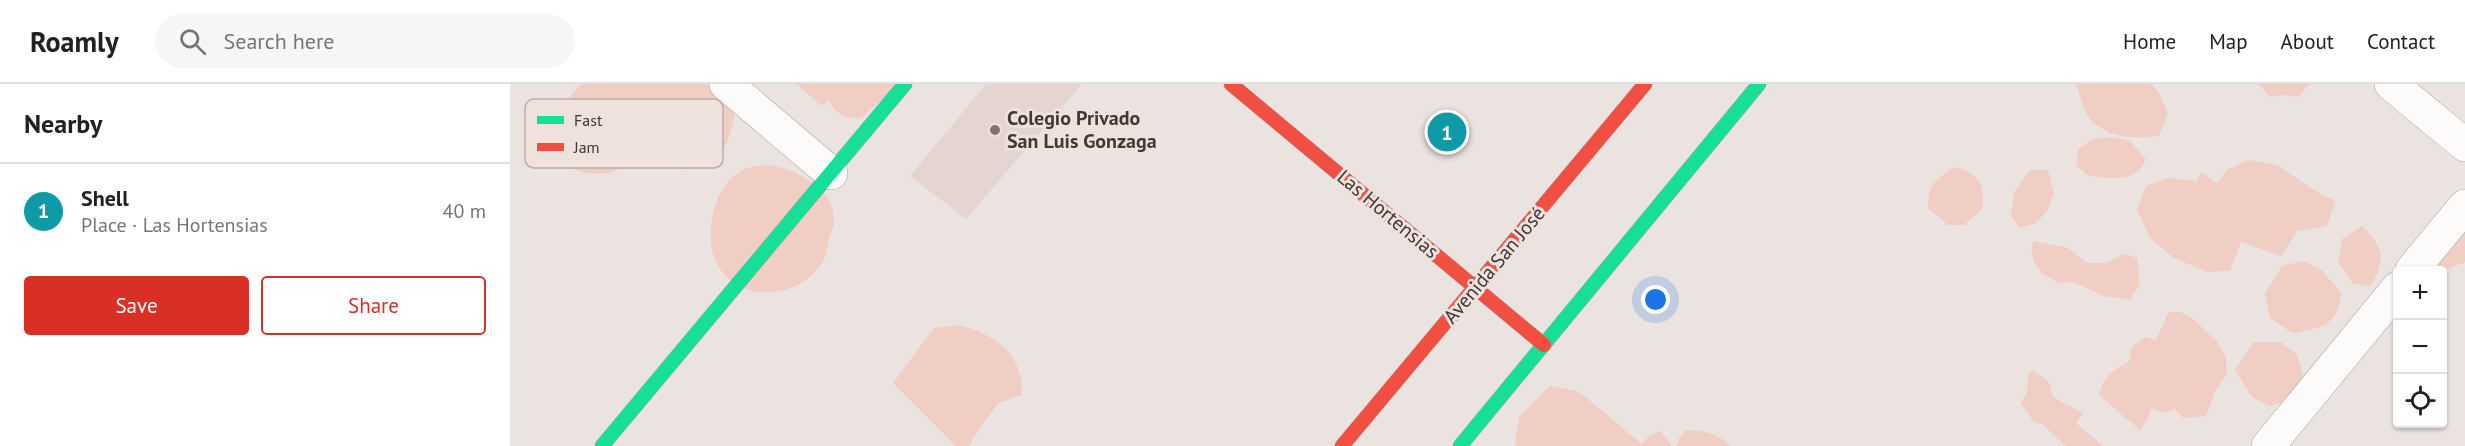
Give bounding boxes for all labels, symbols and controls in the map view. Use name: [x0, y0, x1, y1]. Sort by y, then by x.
search box: [155, 14, 575, 68]
text: Roamly: [30, 23, 119, 60]
icon: search: [176, 25, 209, 58]
text: Search here: [224, 27, 335, 55]
text: Home: [2123, 28, 2176, 55]
text: Map: [2209, 28, 2248, 55]
text: About: [2281, 28, 2334, 55]
text: Contact: [2367, 28, 2435, 55]
legend: [525, 99, 723, 168]
place label: Colegio Privado San Luis Gonzaga: [1007, 105, 1157, 154]
text: Nearby: [24, 107, 102, 140]
text: Fast: [574, 110, 603, 130]
pin: 1: [1428, 110, 1466, 154]
marker: Colegio Privado San Luis Gonzaga: [988, 123, 1002, 137]
text: Jam: [573, 137, 600, 157]
street label: Las Hortensias: [1332, 164, 1444, 264]
text: Shell: [81, 184, 129, 212]
text: 1: [38, 198, 49, 224]
text: 40 m: [443, 198, 486, 224]
street label: Avenida San José: [1437, 201, 1551, 329]
text: Place · Las Hortensias: [81, 212, 268, 238]
map controls: [2393, 266, 2447, 428]
button: +: [2393, 266, 2447, 320]
button: Save: [24, 276, 249, 335]
button: Share: [261, 276, 486, 335]
your location: [1641, 285, 1670, 314]
button: −: [2393, 320, 2447, 374]
button: locate: [2393, 374, 2447, 428]

